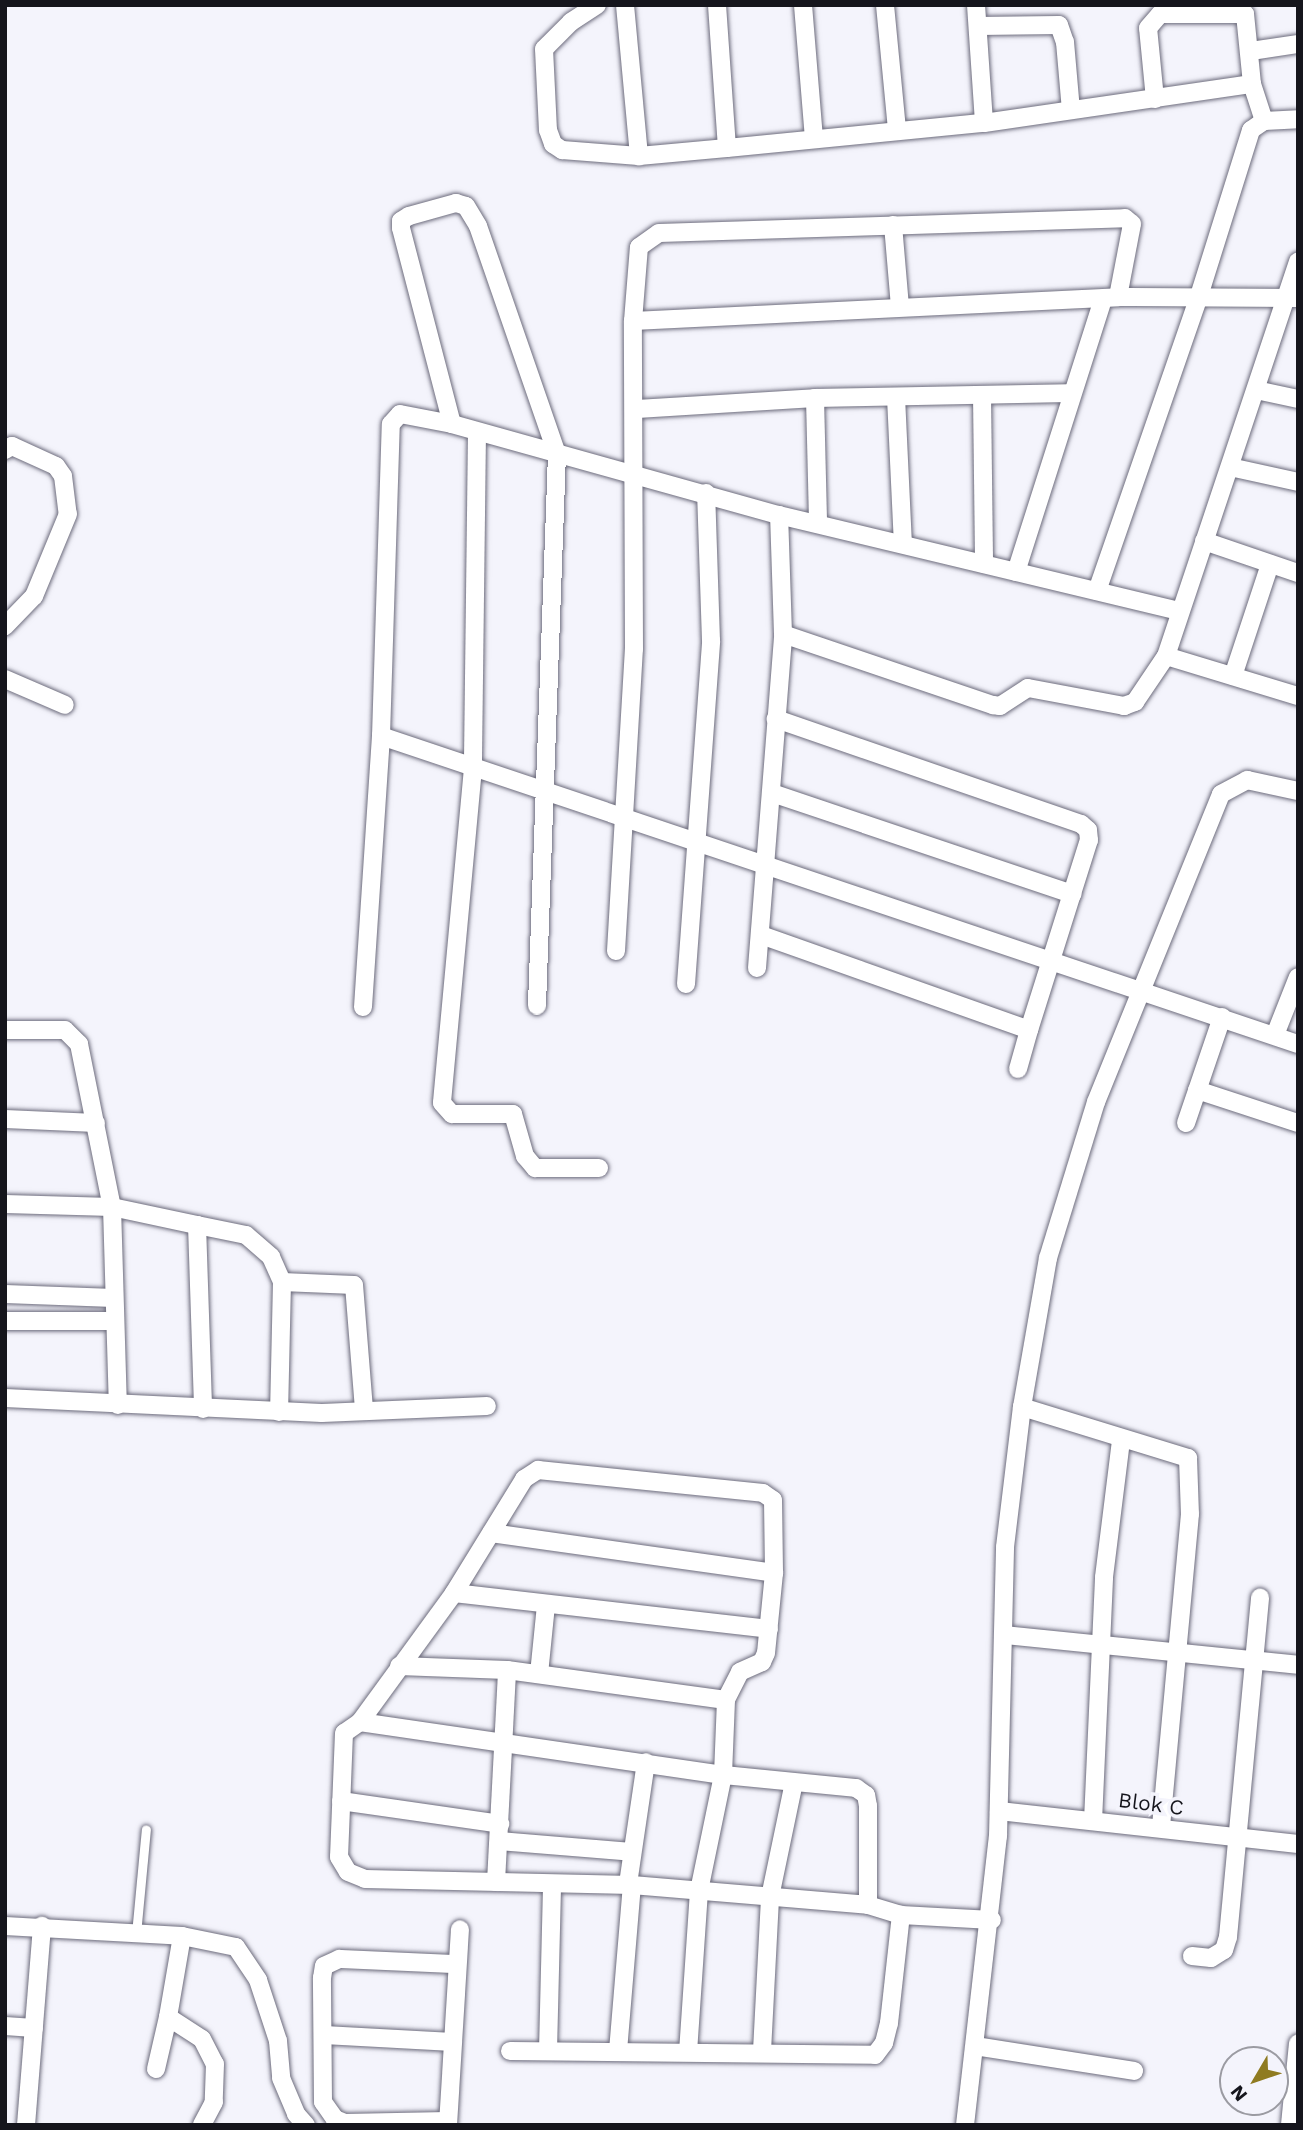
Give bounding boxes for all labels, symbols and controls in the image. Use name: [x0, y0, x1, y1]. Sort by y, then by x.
street label: Blok C: [1117, 1787, 1185, 1821]
north arrow: [1219, 2046, 1289, 2116]
text: N: [1225, 2081, 1252, 2106]

